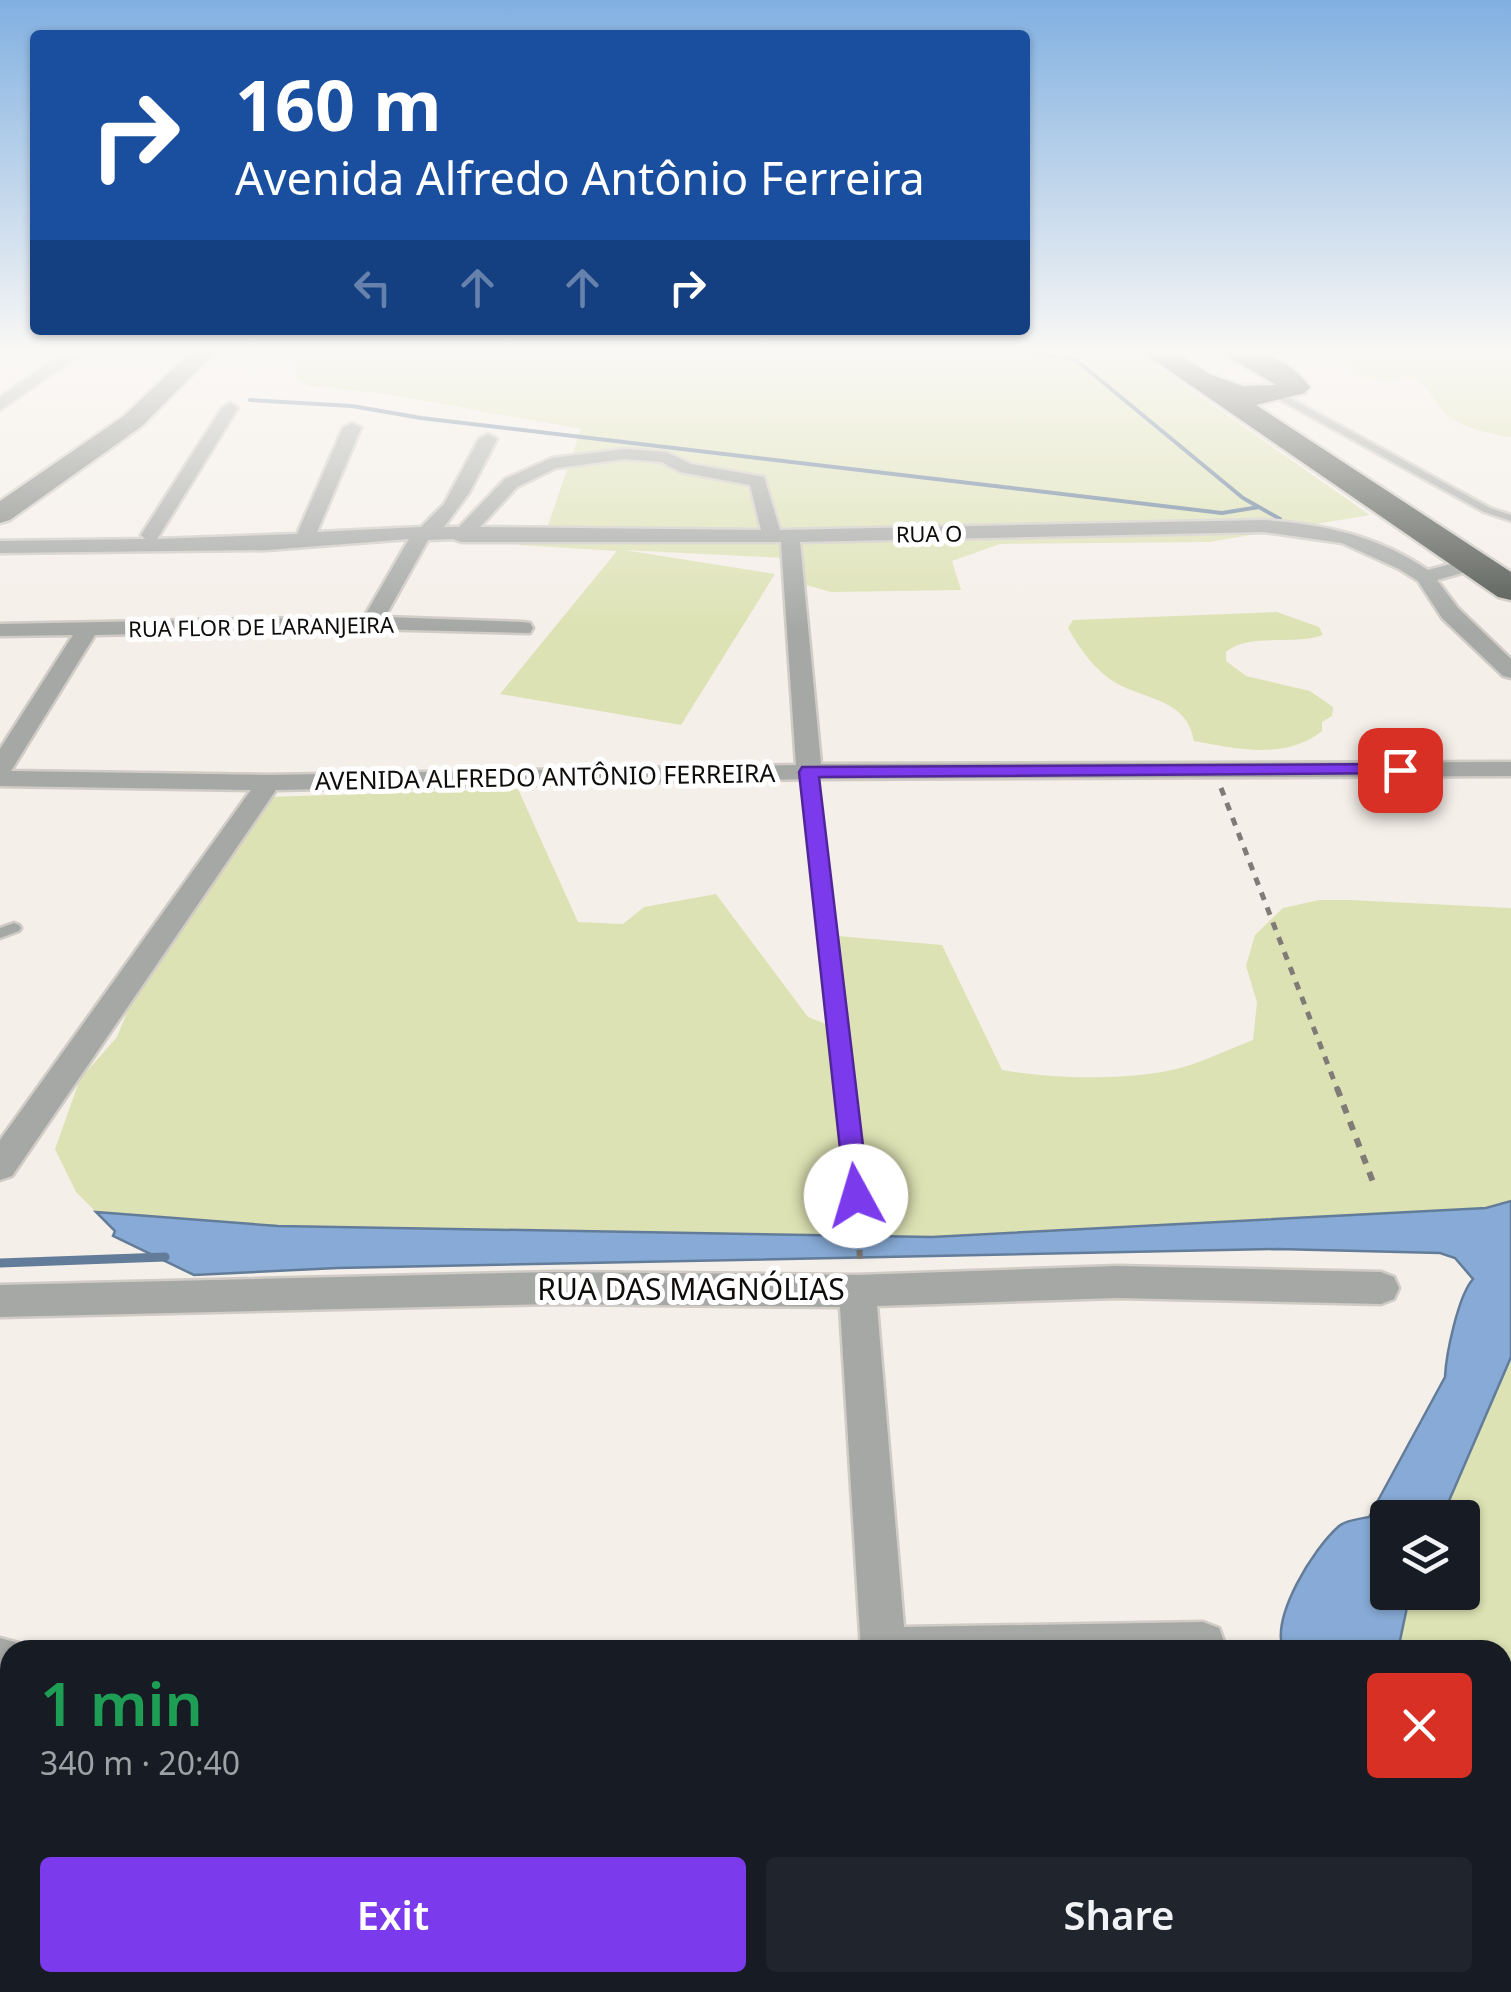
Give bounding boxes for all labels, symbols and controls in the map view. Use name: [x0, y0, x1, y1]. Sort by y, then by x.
text: 160 m: [235, 56, 442, 152]
icon: right: [70, 70, 200, 200]
text: Avenida Alfredo Antônio Ferreira: [235, 147, 925, 208]
icon: left: [345, 260, 400, 315]
icon: ahead: [450, 260, 505, 315]
icon: ahead: [555, 260, 610, 315]
icon: right: [660, 260, 715, 315]
street label: RUA O: [895, 517, 962, 549]
street label: RUA FLOR DE LARANJEIRA: [128, 609, 395, 643]
pin: [1358, 728, 1443, 813]
icon: arrive: [1373, 743, 1428, 798]
street label: AVENIDA ALFREDO ANTÔNIO FERREIRA: [314, 755, 776, 797]
position arrow: [804, 1144, 908, 1248]
street label: RUA DAS MAGNÓLIAS: [537, 1268, 845, 1309]
map controls: [1370, 1500, 1480, 1610]
button: layers: [1370, 1500, 1480, 1610]
text: 1 min: [40, 1662, 203, 1744]
button: close: [1367, 1673, 1472, 1778]
text: 340 m · 20:40: [40, 1741, 240, 1784]
button: Exit: [40, 1857, 746, 1972]
button: Share: [766, 1857, 1472, 1972]

